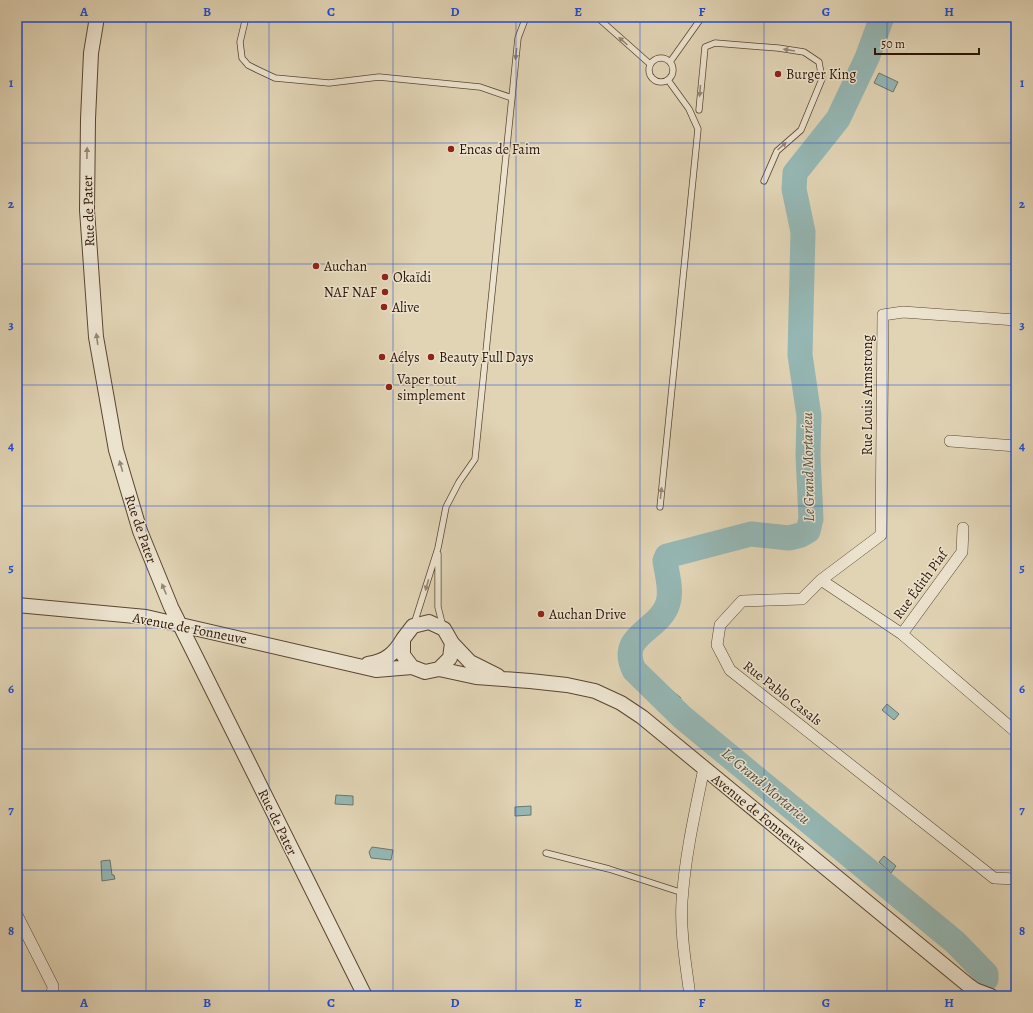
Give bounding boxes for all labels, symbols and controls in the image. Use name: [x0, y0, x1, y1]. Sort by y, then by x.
text: A: [79, 3, 89, 20]
text: B: [203, 3, 211, 20]
text: C: [327, 3, 335, 20]
text: D: [450, 3, 460, 20]
text: E: [574, 3, 582, 20]
text: F: [699, 3, 706, 20]
text: G: [822, 3, 830, 20]
text: H: [944, 3, 954, 20]
scale bar: [875, 30, 979, 56]
one-way arrow: [618, 36, 628, 45]
text: 50 m: [881, 36, 905, 52]
one-way arrow: [783, 47, 796, 53]
one-way arrow: [513, 48, 520, 60]
place label: Burger King: [786, 65, 856, 84]
marker: Burger King: [773, 69, 783, 79]
text: 1: [9, 74, 14, 91]
text: 1: [1020, 74, 1025, 91]
one-way arrow: [697, 85, 704, 97]
place label: Encas de Faim: [459, 140, 541, 159]
one-way arrow: [777, 142, 787, 151]
marker: Encas de Faim: [446, 144, 456, 154]
one-way arrow: [84, 146, 90, 159]
street label: Rue de Pater: [78, 174, 99, 247]
text: 2: [8, 195, 15, 212]
text: 2: [1019, 195, 1026, 212]
place label: Auchan: [323, 257, 367, 276]
marker: Auchan: [311, 261, 321, 271]
place label: Okaïdi: [393, 268, 431, 287]
marker: Okaïdi: [380, 272, 390, 282]
place label: NAF NAF: [324, 283, 377, 302]
marker: NAF NAF: [380, 287, 390, 297]
place label: Alive: [391, 298, 420, 317]
marker: Alive: [379, 302, 389, 312]
text: 3: [8, 316, 14, 333]
text: 3: [1019, 316, 1025, 333]
one-way arrow: [94, 332, 100, 345]
street label: Rue Louis Armstrong: [858, 335, 877, 455]
place label: Aélys: [389, 348, 420, 367]
place label: Beauty Full Days: [439, 348, 534, 367]
marker: Aélys: [377, 352, 387, 362]
marker: Beauty Full Days: [426, 352, 436, 362]
place label: Vaper tout simplement: [396, 370, 466, 405]
marker: Vaper tout simplement: [384, 382, 394, 392]
water label: Le Grand Mortarieu: [797, 412, 819, 522]
text: 4: [8, 437, 14, 454]
text: 4: [1019, 437, 1025, 454]
one-way arrow: [118, 460, 124, 472]
one-way arrow: [658, 487, 665, 499]
street label: Rue de Pater: [120, 492, 161, 567]
street label: Rue Édith Piaf: [889, 544, 953, 623]
text: 5: [8, 559, 14, 576]
text: 5: [1019, 559, 1025, 576]
one-way arrow: [424, 580, 430, 592]
one-way arrow: [160, 582, 166, 594]
place label: Auchan Drive: [548, 605, 626, 624]
street label: Avenue de Fonneuve: [130, 608, 249, 649]
marker: Auchan Drive: [536, 609, 546, 619]
street label: Rue Pablo Casals: [739, 657, 826, 730]
text: 6: [8, 680, 14, 697]
text: 6: [1019, 680, 1025, 697]
water label: Le Grand Mortarieu: [718, 743, 814, 829]
street label: Avenue de Fonneuve: [707, 769, 810, 857]
street label: Rue de Pater: [253, 786, 302, 859]
text: 7: [8, 801, 14, 818]
text: 7: [1019, 801, 1025, 818]
text: 8: [8, 922, 14, 939]
text: 8: [1019, 922, 1025, 939]
text: A: [79, 994, 89, 1011]
text: B: [203, 994, 211, 1011]
text: C: [327, 994, 335, 1011]
text: D: [450, 994, 460, 1011]
text: E: [574, 994, 582, 1011]
text: F: [699, 994, 706, 1011]
text: G: [822, 994, 830, 1011]
text: H: [944, 994, 954, 1011]

